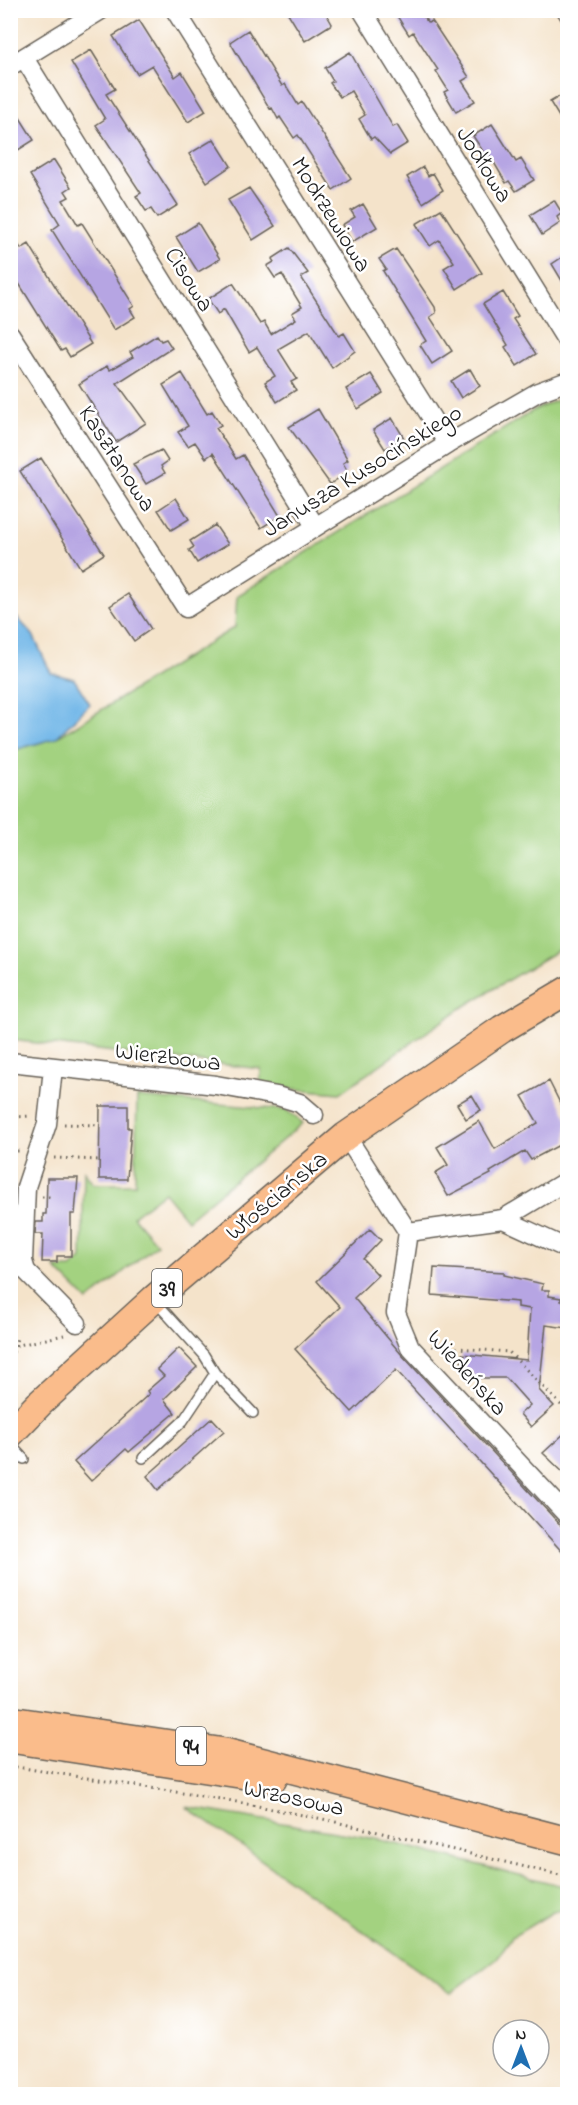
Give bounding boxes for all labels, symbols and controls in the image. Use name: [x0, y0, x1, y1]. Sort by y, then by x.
street label: Jodłowa: [446, 120, 520, 210]
street label: Modrzewiowa: [281, 151, 379, 280]
street label: Cisowa: [154, 241, 222, 320]
street label: Janusza Kusocińskiego: [257, 397, 470, 548]
street label: Kasztanowa: [68, 399, 164, 520]
street label: Wierzbowa: [113, 1035, 223, 1082]
street label: Włościańska: [219, 1144, 336, 1250]
road number: 39: [152, 1269, 182, 1307]
street label: Wiedeńska: [417, 1322, 515, 1425]
road number: 94: [176, 1727, 206, 1765]
street label: Wrzosowa: [240, 1772, 347, 1827]
north arrow: [491, 2018, 551, 2078]
text: N: [516, 2023, 527, 2047]

